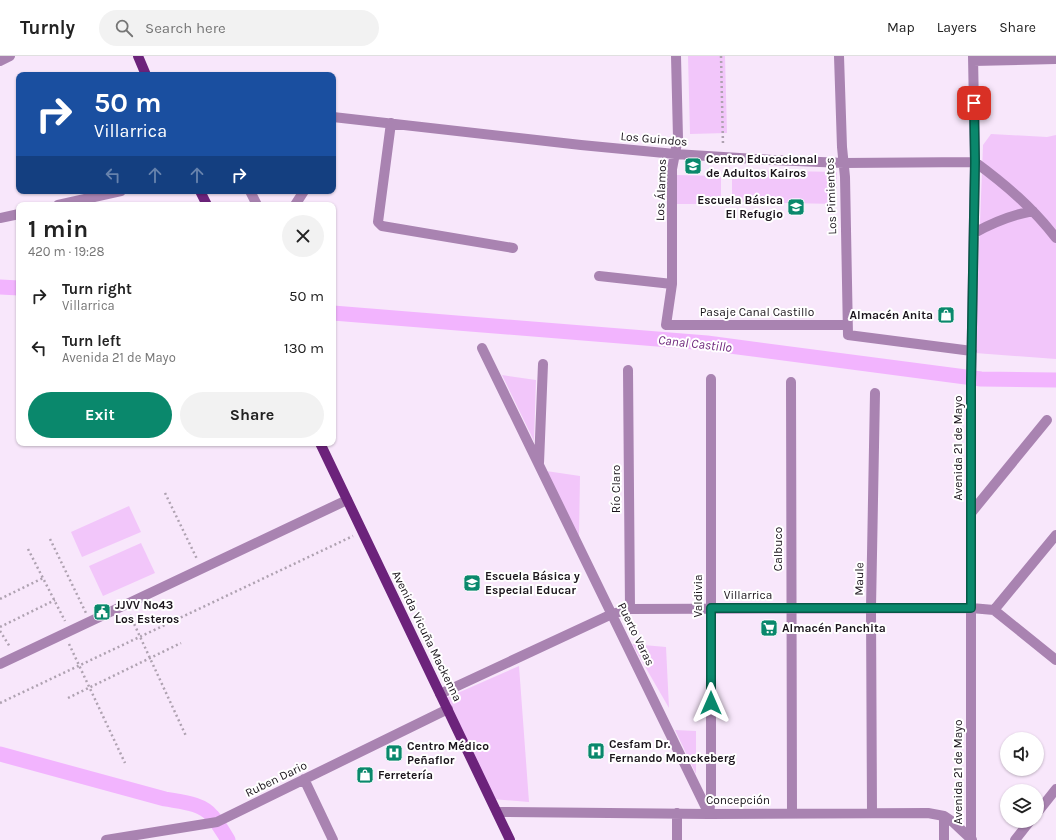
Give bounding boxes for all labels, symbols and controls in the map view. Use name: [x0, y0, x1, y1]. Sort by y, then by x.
search box: [99, 10, 379, 46]
text: Turnly: [20, 17, 75, 39]
icon: search: [113, 17, 135, 39]
text: Search here: [145, 19, 226, 37]
text: Map: [887, 19, 915, 36]
text: Layers: [937, 19, 977, 36]
text: Share: [999, 19, 1036, 36]
text: 50 m: [94, 86, 162, 119]
pin: [957, 86, 991, 120]
icon: right: [28, 88, 80, 140]
icon: arrive: [963, 92, 985, 114]
text: Villarrica: [94, 120, 167, 142]
street label: Los Guindos: [620, 129, 688, 149]
place label: Centro Educacional de Adultos Kairos: [706, 152, 817, 180]
school or university icon: Centro Educacional de Adultos Kairos: [683, 156, 703, 176]
street label: Los Pimientos: [823, 157, 839, 235]
street label: Los Álamos: [652, 159, 669, 221]
icon: left: [102, 164, 124, 186]
icon: ahead: [144, 164, 166, 186]
icon: ahead: [186, 164, 208, 186]
icon: right: [228, 164, 250, 186]
place label: Escuela Básica El Refugio: [697, 193, 783, 221]
school or university icon: Escuela Básica El Refugio: [786, 197, 806, 217]
text: 1 min: [28, 215, 88, 243]
button: close: [282, 215, 324, 257]
text: 420 m · 19:28: [28, 244, 105, 259]
text: Turn right: [62, 280, 132, 298]
icon: right: [28, 285, 50, 307]
text: 50 m: [289, 287, 324, 305]
text: Villarrica: [62, 298, 115, 313]
street label: Pasaje Canal Castillo: [700, 305, 814, 319]
shop icon: Almacén Anita: [936, 305, 956, 325]
place label: Almacén Anita: [850, 308, 933, 322]
text: Turn left: [62, 332, 121, 350]
water label: Canal Castillo: [657, 332, 733, 355]
icon: left: [28, 337, 50, 359]
text: 130 m: [284, 339, 324, 357]
text: Avenida 21 de Mayo: [62, 350, 176, 365]
button: Exit: [28, 392, 172, 438]
button: Share: [180, 392, 324, 438]
street label: Avenida 21 de Mayo: [951, 395, 965, 501]
street label: Río Claro: [609, 465, 623, 513]
street label: Calbuco: [771, 527, 785, 571]
street label: Maule: [852, 562, 866, 596]
street label: Avenida Vicuña Mackenna: [389, 568, 465, 704]
place label: Escuela Básica y Especial Educar: [485, 569, 580, 597]
school or university icon: Escuela Básica y Especial Educar: [462, 573, 482, 593]
street label: Valdivia: [691, 574, 705, 618]
street label: Villarrica: [724, 588, 772, 602]
place label: JJVV Nº43 Los Esteros: [115, 598, 179, 626]
street label: Puerto Varas: [615, 600, 657, 668]
public building icon: JJVV Nº43 Los Esteros: [92, 602, 112, 622]
supermarket icon: Almacén Panchita: [759, 618, 779, 638]
place label: Almacén Panchita: [782, 621, 886, 635]
position arrow: [690, 682, 732, 724]
street label: Avenida 21 de Mayo: [951, 719, 965, 825]
map controls: [1000, 732, 1044, 828]
button: sound: [1000, 732, 1044, 776]
place label: Cesfam Dr. Fernando Monckeberg: [609, 737, 735, 765]
place label: Centro Médico Peñaflor: [407, 739, 489, 767]
hospital icon: Cesfam Dr. Fernando Monckeberg: [586, 741, 606, 761]
hospital icon: Centro Médico Peñaflor: [384, 743, 404, 763]
street label: Ruben Dario: [243, 758, 309, 800]
shop icon: Ferretería: [355, 765, 375, 785]
place label: Ferretería: [378, 768, 433, 782]
button: layers: [1000, 784, 1044, 828]
street label: Concepción: [706, 793, 770, 807]

